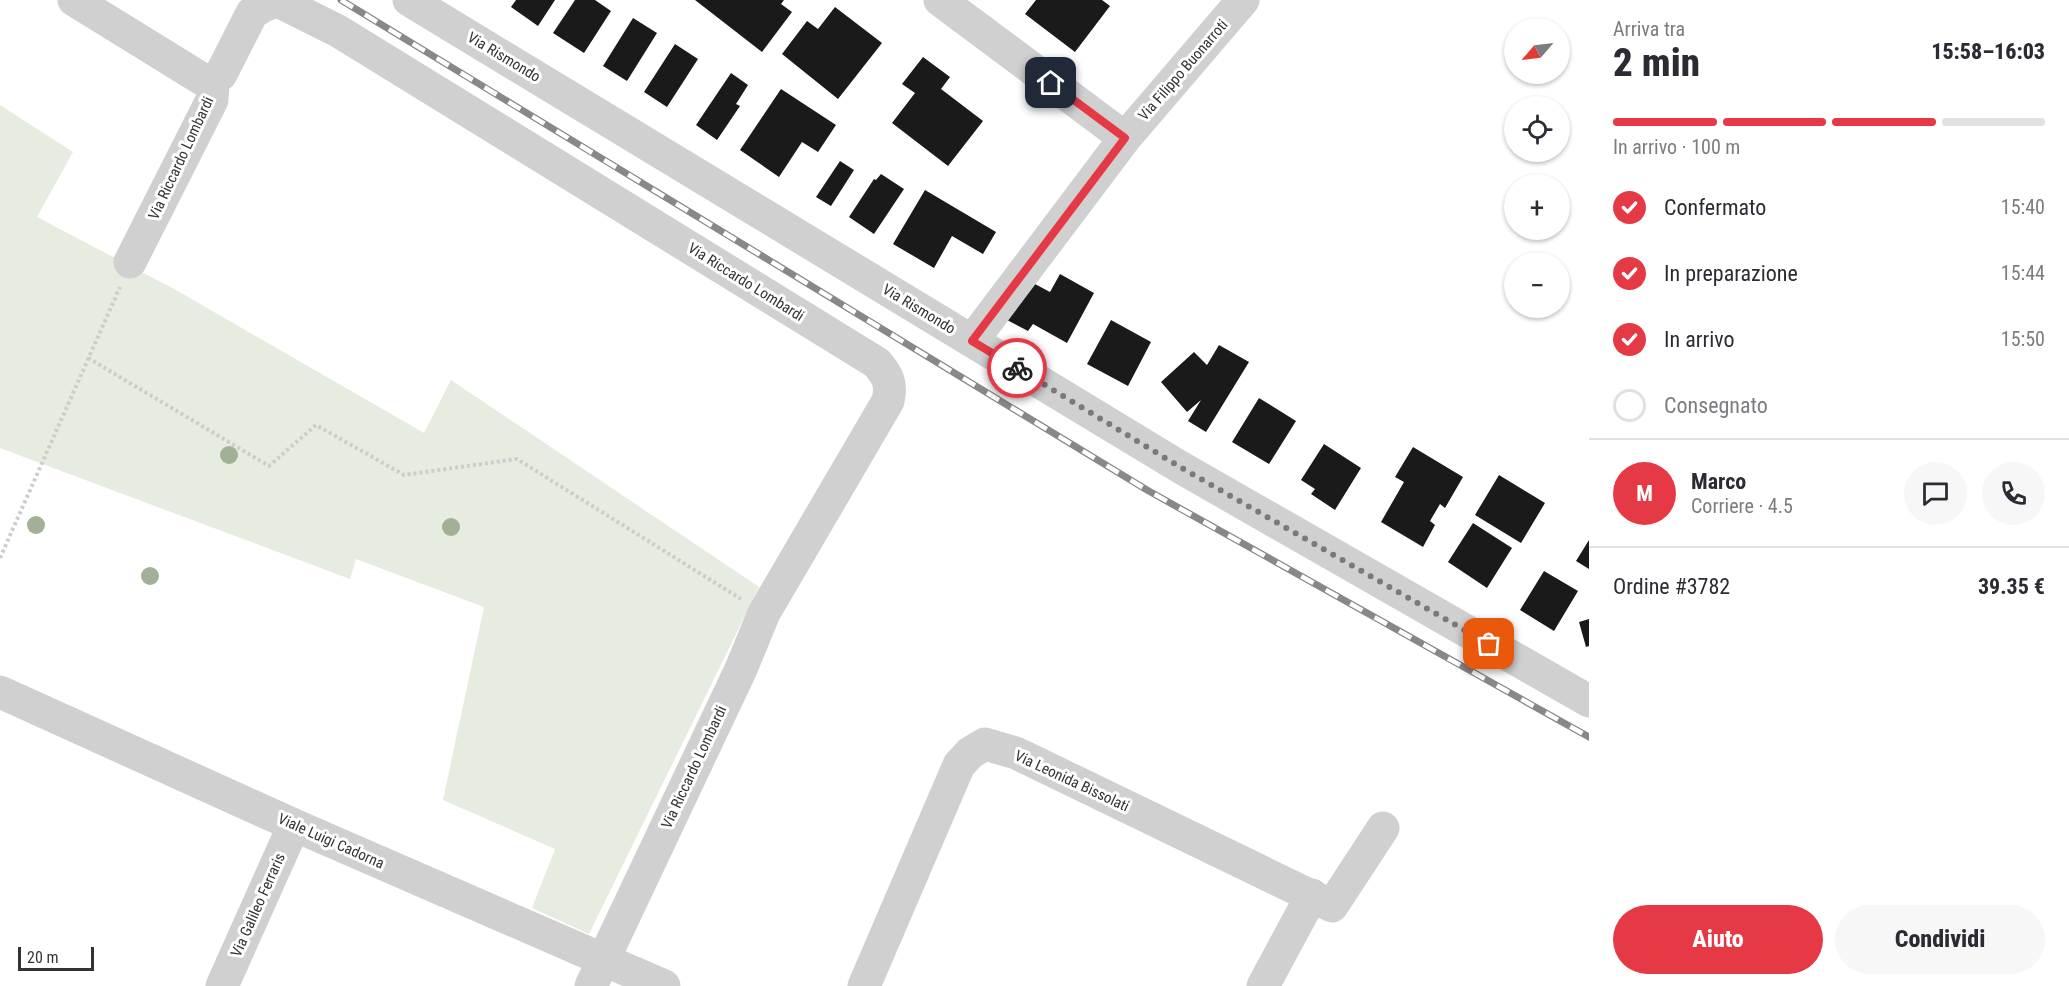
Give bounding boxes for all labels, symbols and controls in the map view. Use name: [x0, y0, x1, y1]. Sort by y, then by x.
street label: Via Filippo Buonarroti: [1134, 16, 1232, 124]
text: Arriva tra: [1613, 17, 1685, 41]
north arrow: [1504, 18, 1570, 84]
map controls: [1504, 18, 1570, 318]
street label: Via Rismondo: [464, 28, 544, 86]
text: 15:58–16:03: [1931, 39, 2045, 64]
text: 2 min: [1613, 40, 1700, 86]
pin: [1025, 57, 1076, 108]
icon: home: [1034, 66, 1067, 99]
street label: Via Riccardo Lombardi: [145, 94, 217, 222]
button: locate: [1504, 96, 1570, 162]
text: In arrivo · 100 m: [1613, 135, 1740, 159]
button: +: [1504, 174, 1570, 240]
icon: check: [1613, 191, 1646, 224]
text: Confermato: [1664, 195, 1766, 220]
text: 15:40: [2001, 195, 2045, 219]
street label: Via Riccardo Lombardi: [685, 239, 807, 325]
button: −: [1504, 252, 1570, 318]
icon: check: [1613, 257, 1646, 290]
text: In preparazione: [1664, 261, 1798, 286]
text: 15:44: [2001, 261, 2045, 285]
street label: Via Rismondo: [879, 280, 959, 338]
icon: check: [1613, 323, 1646, 356]
text: In arrivo: [1664, 327, 1735, 352]
text: 15:50: [2001, 327, 2045, 351]
courier: [987, 338, 1047, 398]
icon: bike: [1001, 352, 1034, 385]
text: Consegnato: [1664, 393, 1768, 418]
button: chat: [1904, 462, 1967, 525]
button: phone: [1982, 462, 2045, 525]
text: Marco: [1691, 469, 1746, 494]
text: M: [1636, 481, 1653, 506]
text: Corriere · 4.5: [1691, 494, 1793, 518]
text: Ordine #3782: [1613, 574, 1730, 599]
text: 39.35 €: [1978, 574, 2045, 599]
pin: [1463, 618, 1514, 669]
icon: bag: [1472, 627, 1505, 660]
street label: Via Riccardo Lombardi: [658, 703, 730, 831]
street label: Via Leonida Bissolati: [1012, 747, 1132, 815]
street label: Viale Luigi Cadorna: [275, 810, 387, 872]
street label: Via Galileo Ferraris: [227, 850, 289, 960]
button: Aiuto: [1613, 905, 1823, 974]
button: Condividi: [1835, 905, 2045, 974]
scale bar: [18, 944, 94, 972]
text: 20 m: [27, 948, 59, 967]

